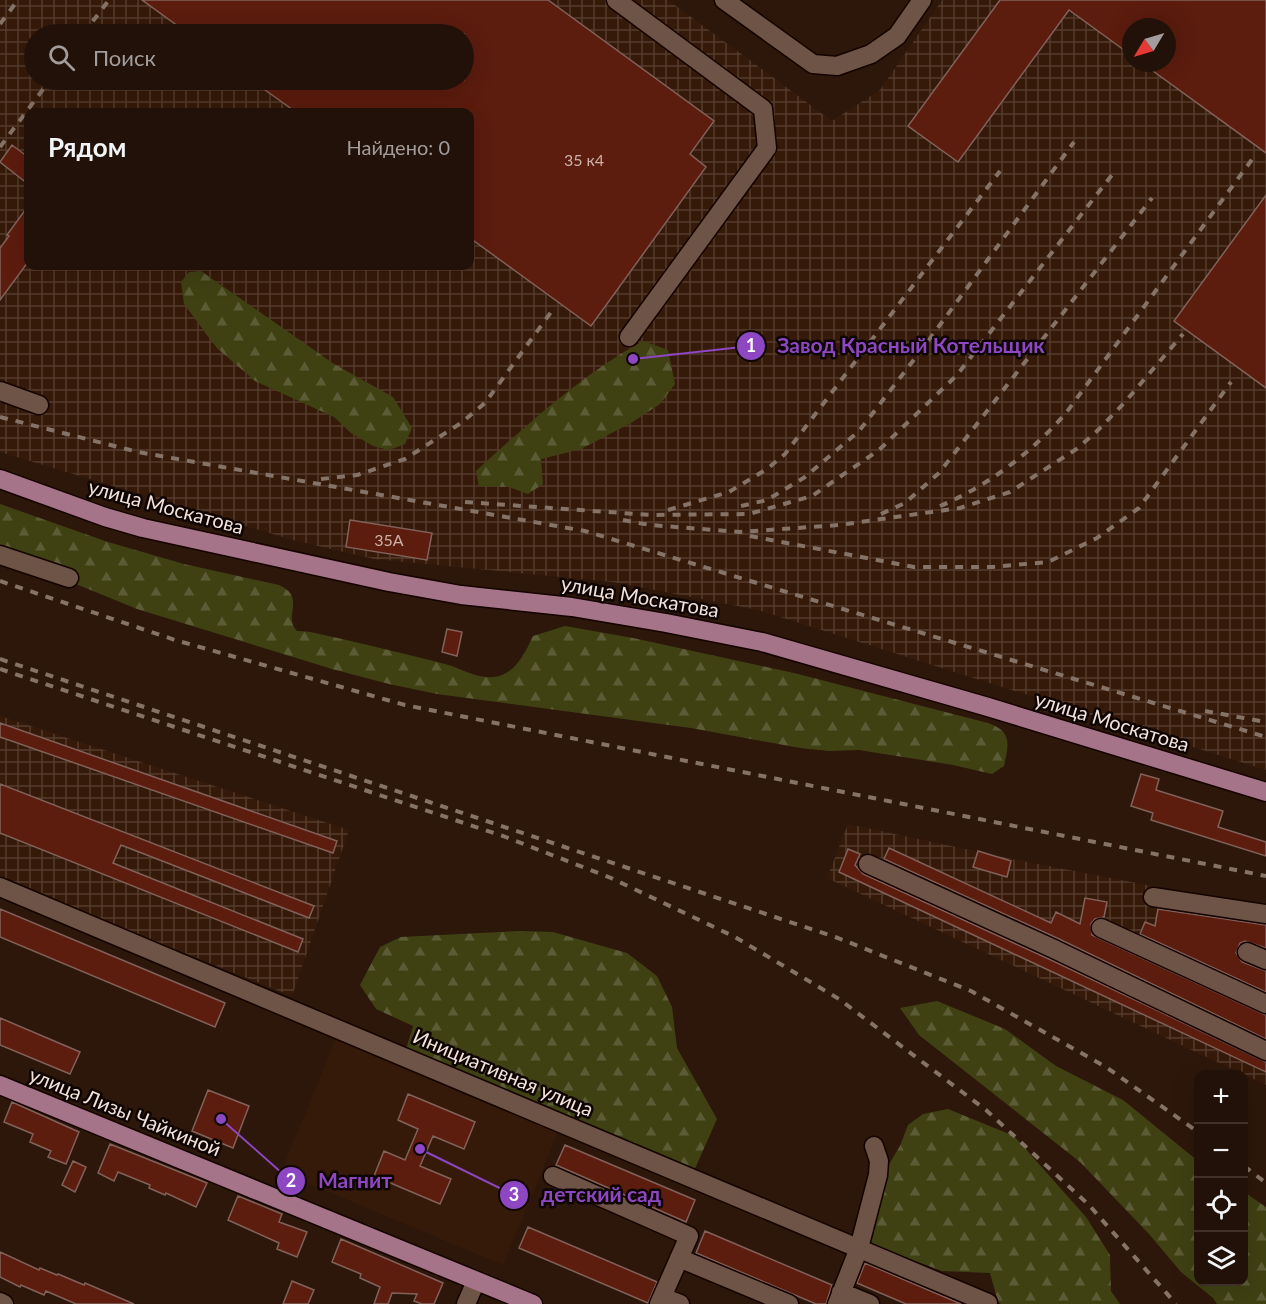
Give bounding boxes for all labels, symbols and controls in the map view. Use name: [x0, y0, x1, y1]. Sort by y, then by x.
north arrow: [1122, 18, 1176, 72]
search box: [24, 24, 474, 90]
icon: search: [45, 41, 78, 74]
text: Поиск: [93, 44, 156, 71]
text: Рядом: [48, 131, 126, 163]
text: Найдено: 0: [347, 135, 450, 159]
house number: 35 к4: [564, 150, 604, 169]
callout: Завод Красный Котельщик: [736, 327, 1057, 366]
text: Завод Красный Котельщик: [777, 332, 1045, 357]
text: 1: [746, 334, 756, 356]
street label: улица Москатова: [86, 474, 247, 538]
house number: 35А: [374, 530, 404, 549]
street label: улица Москатова: [559, 570, 721, 622]
street label: улица Москатова: [1032, 686, 1192, 756]
street label: Инициативная улица: [410, 1023, 597, 1121]
street label: улица Лизы Чайкиной: [26, 1062, 225, 1161]
map controls: [1194, 1070, 1248, 1286]
button: +: [1194, 1070, 1248, 1124]
button: −: [1194, 1124, 1248, 1178]
callout: Магнит: [276, 1162, 404, 1201]
text: Магнит: [318, 1167, 392, 1192]
text: 2: [286, 1169, 296, 1191]
callout: детский сад: [499, 1176, 673, 1215]
button: locate: [1194, 1178, 1248, 1232]
text: детский сад: [541, 1181, 661, 1206]
text: 3: [509, 1183, 519, 1205]
button: layers: [1194, 1232, 1248, 1286]

